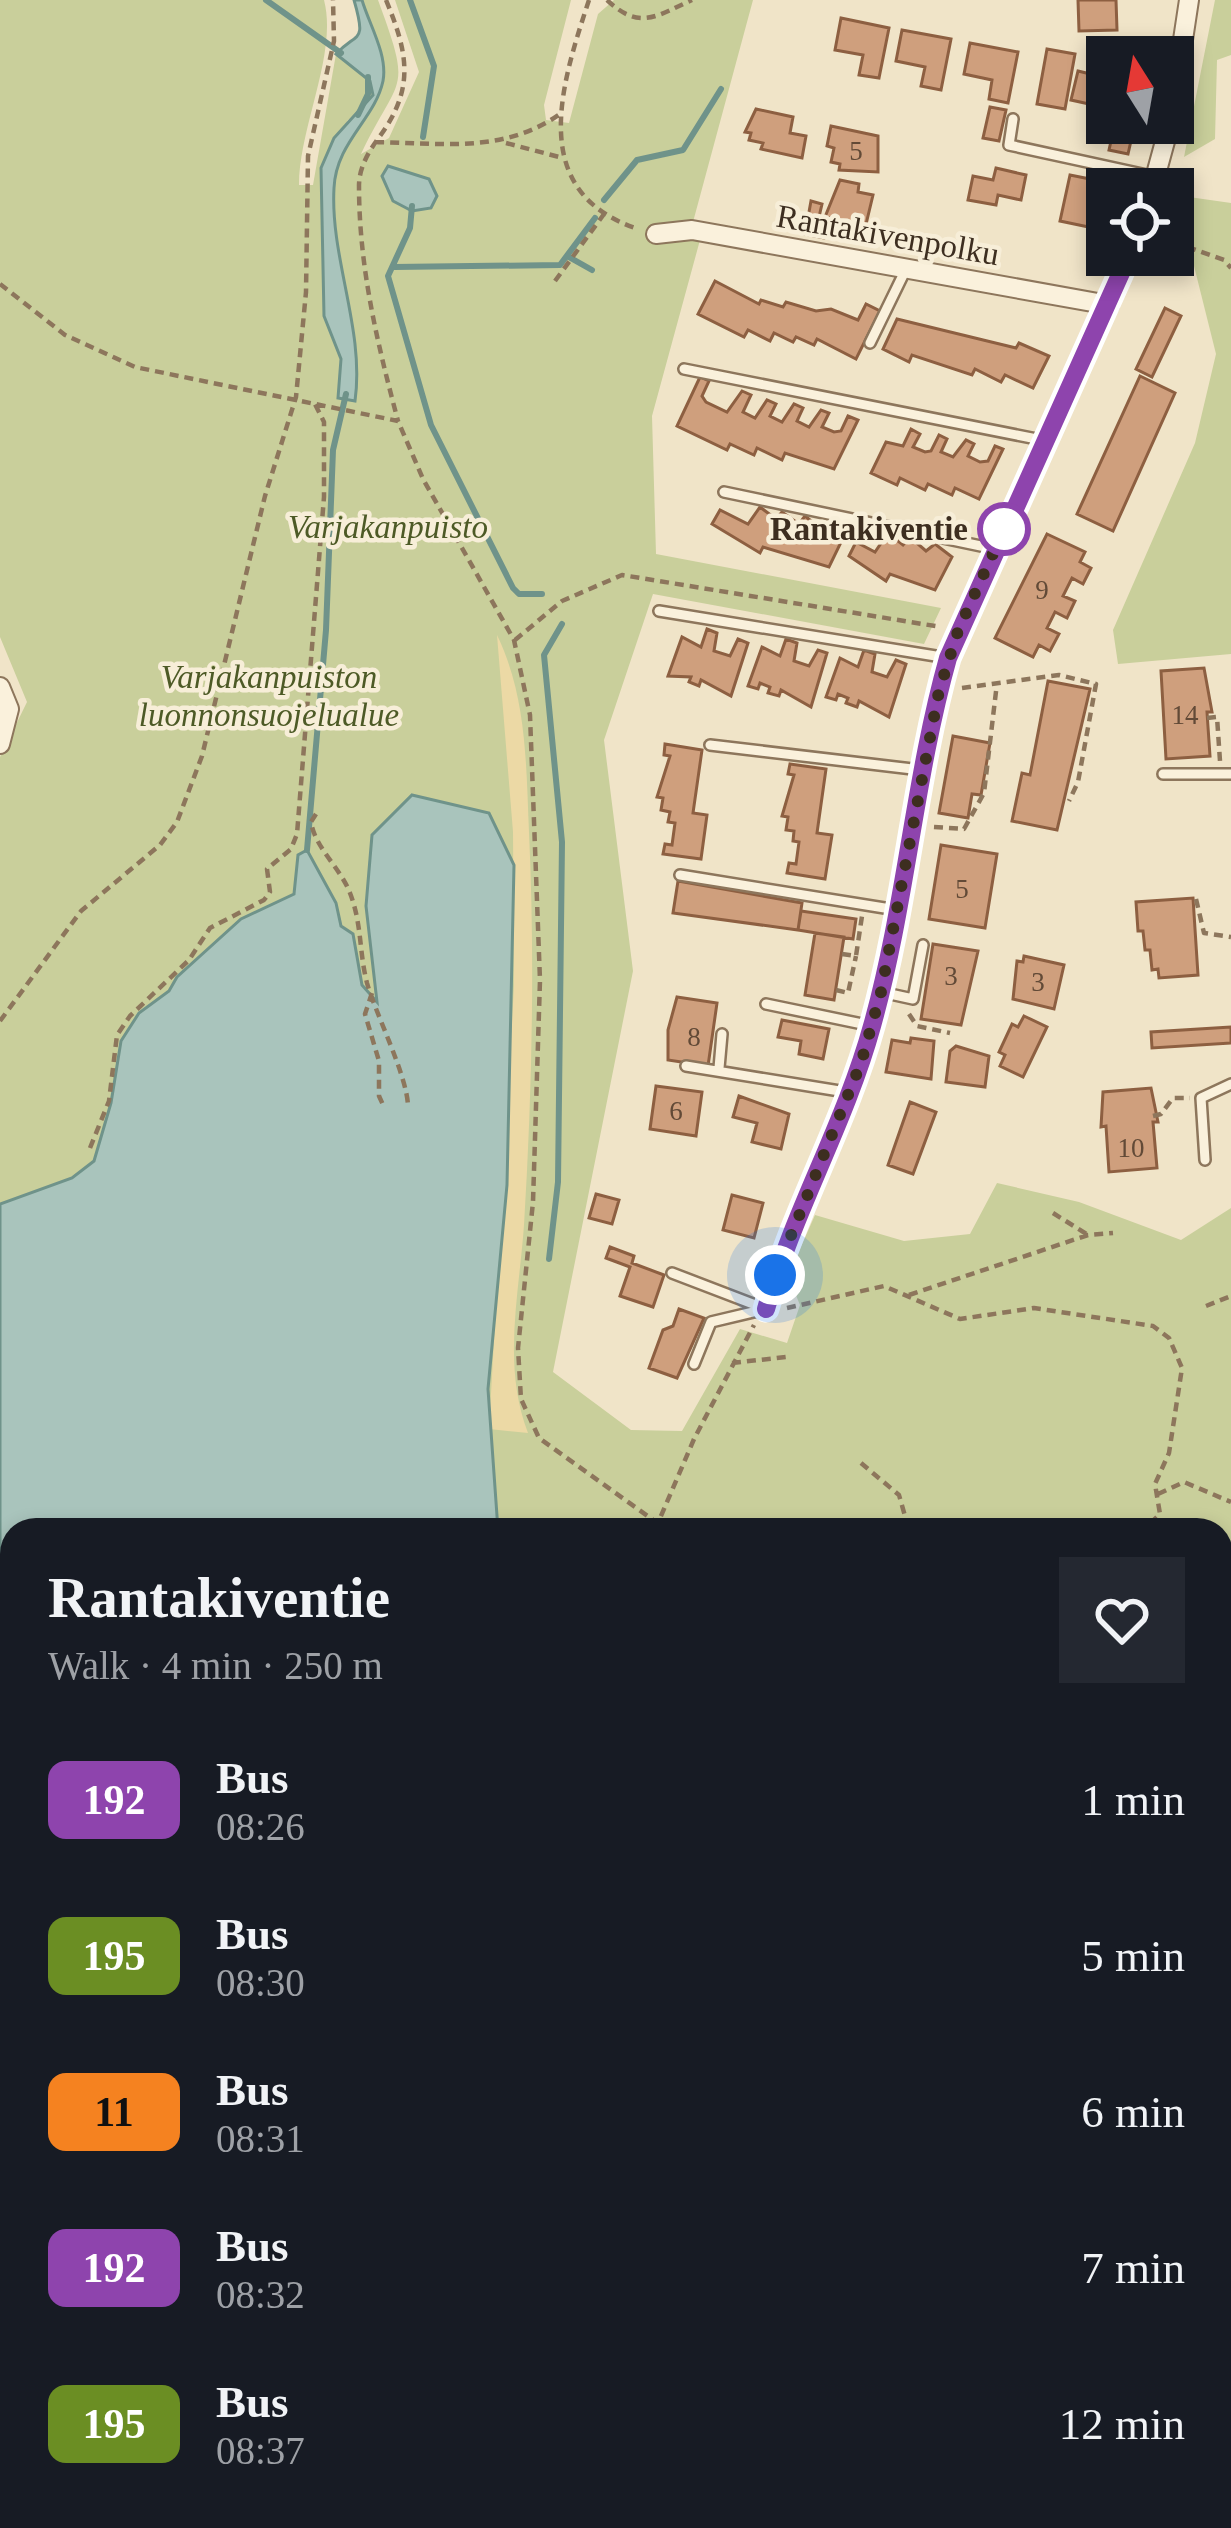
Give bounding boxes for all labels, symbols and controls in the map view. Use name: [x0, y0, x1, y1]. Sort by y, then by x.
north arrow: [1086, 36, 1194, 144]
map controls: [1086, 36, 1194, 276]
house number: 5: [849, 136, 863, 166]
button: locate: [1086, 168, 1194, 276]
street label: Rantakivenpolku: [774, 198, 1002, 272]
marker: Rantakiventie: [979, 504, 1029, 554]
park label: Varjakanpuisto: [288, 509, 488, 545]
place label: Rantakiventie: [770, 511, 968, 547]
house number: 9: [1035, 575, 1049, 605]
park label: Varjakanpuiston luonnonsuojelualue: [139, 659, 399, 733]
house number: 14: [1172, 700, 1199, 730]
house number: 5: [955, 874, 969, 904]
house number: 3: [944, 961, 958, 991]
house number: 3: [1031, 967, 1045, 997]
house number: 8: [687, 1022, 701, 1052]
house number: 6: [669, 1096, 683, 1126]
house number: 10: [1118, 1133, 1145, 1163]
your location: [745, 1245, 805, 1305]
button: heart: [1059, 1557, 1185, 1683]
text: Rantakiventie: [48, 1566, 390, 1629]
text: Walk · 4 min · 250 m: [48, 1644, 383, 1687]
text: Bus: [216, 1753, 289, 1803]
text: 1 min: [1081, 1775, 1185, 1825]
text: 192: [83, 1777, 146, 1823]
text: 08:26: [216, 1805, 305, 1848]
text: Bus: [216, 1909, 289, 1959]
text: 5 min: [1081, 1931, 1185, 1981]
text: 195: [83, 1933, 146, 1979]
text: 08:30: [216, 1961, 305, 2004]
text: Bus: [216, 2065, 289, 2115]
text: 6 min: [1081, 2087, 1185, 2137]
text: 11: [94, 2089, 134, 2135]
text: 08:31: [216, 2117, 305, 2160]
text: Bus: [216, 2221, 289, 2271]
text: 7 min: [1081, 2243, 1185, 2293]
text: 192: [83, 2245, 146, 2291]
text: 08:32: [216, 2273, 305, 2316]
text: Bus: [216, 2377, 289, 2427]
text: 12 min: [1059, 2399, 1185, 2449]
text: 195: [83, 2401, 146, 2447]
text: 08:37: [216, 2429, 305, 2472]

